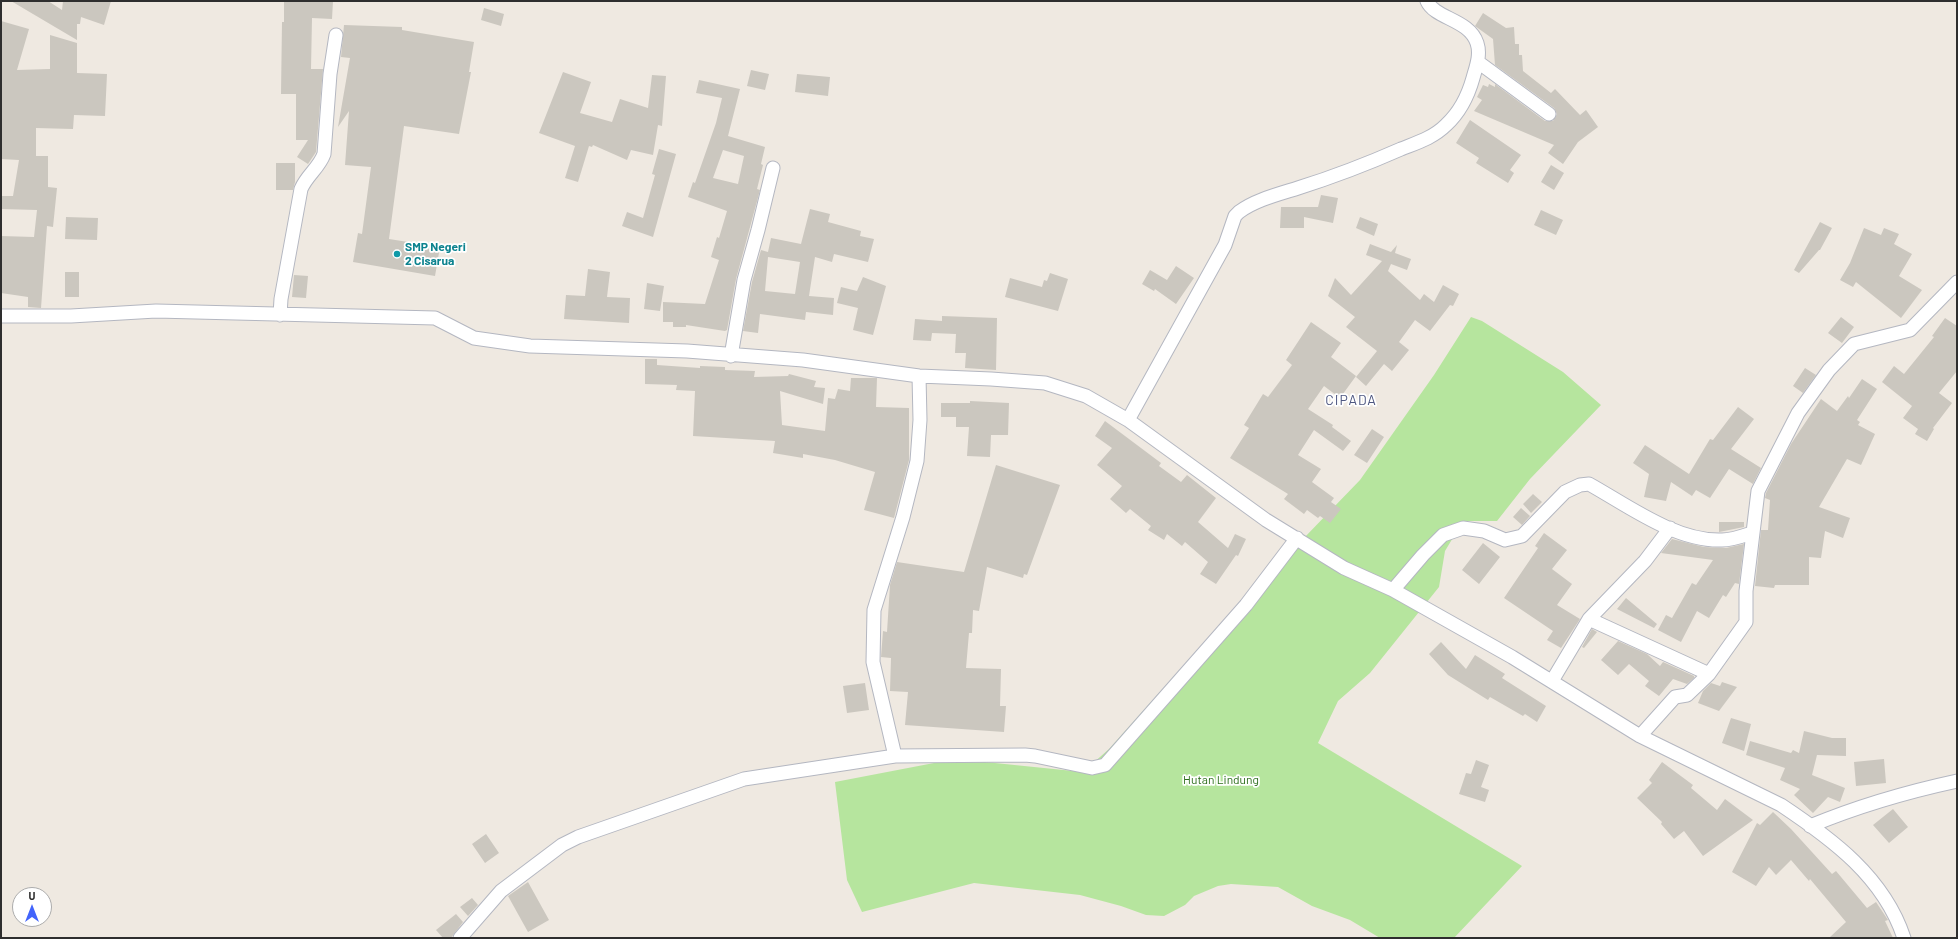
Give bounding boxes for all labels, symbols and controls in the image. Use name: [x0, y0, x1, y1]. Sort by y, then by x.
place label: SMP Negeri 2 Cisarua: [405, 240, 466, 268]
marker: SMP Negeri 2 Cisarua: [392, 249, 402, 259]
district label: CIPADA: [1325, 392, 1377, 408]
park label: Hutan Lindung: [1183, 773, 1259, 787]
north arrow: [12, 887, 52, 927]
text: U: [29, 889, 35, 902]

